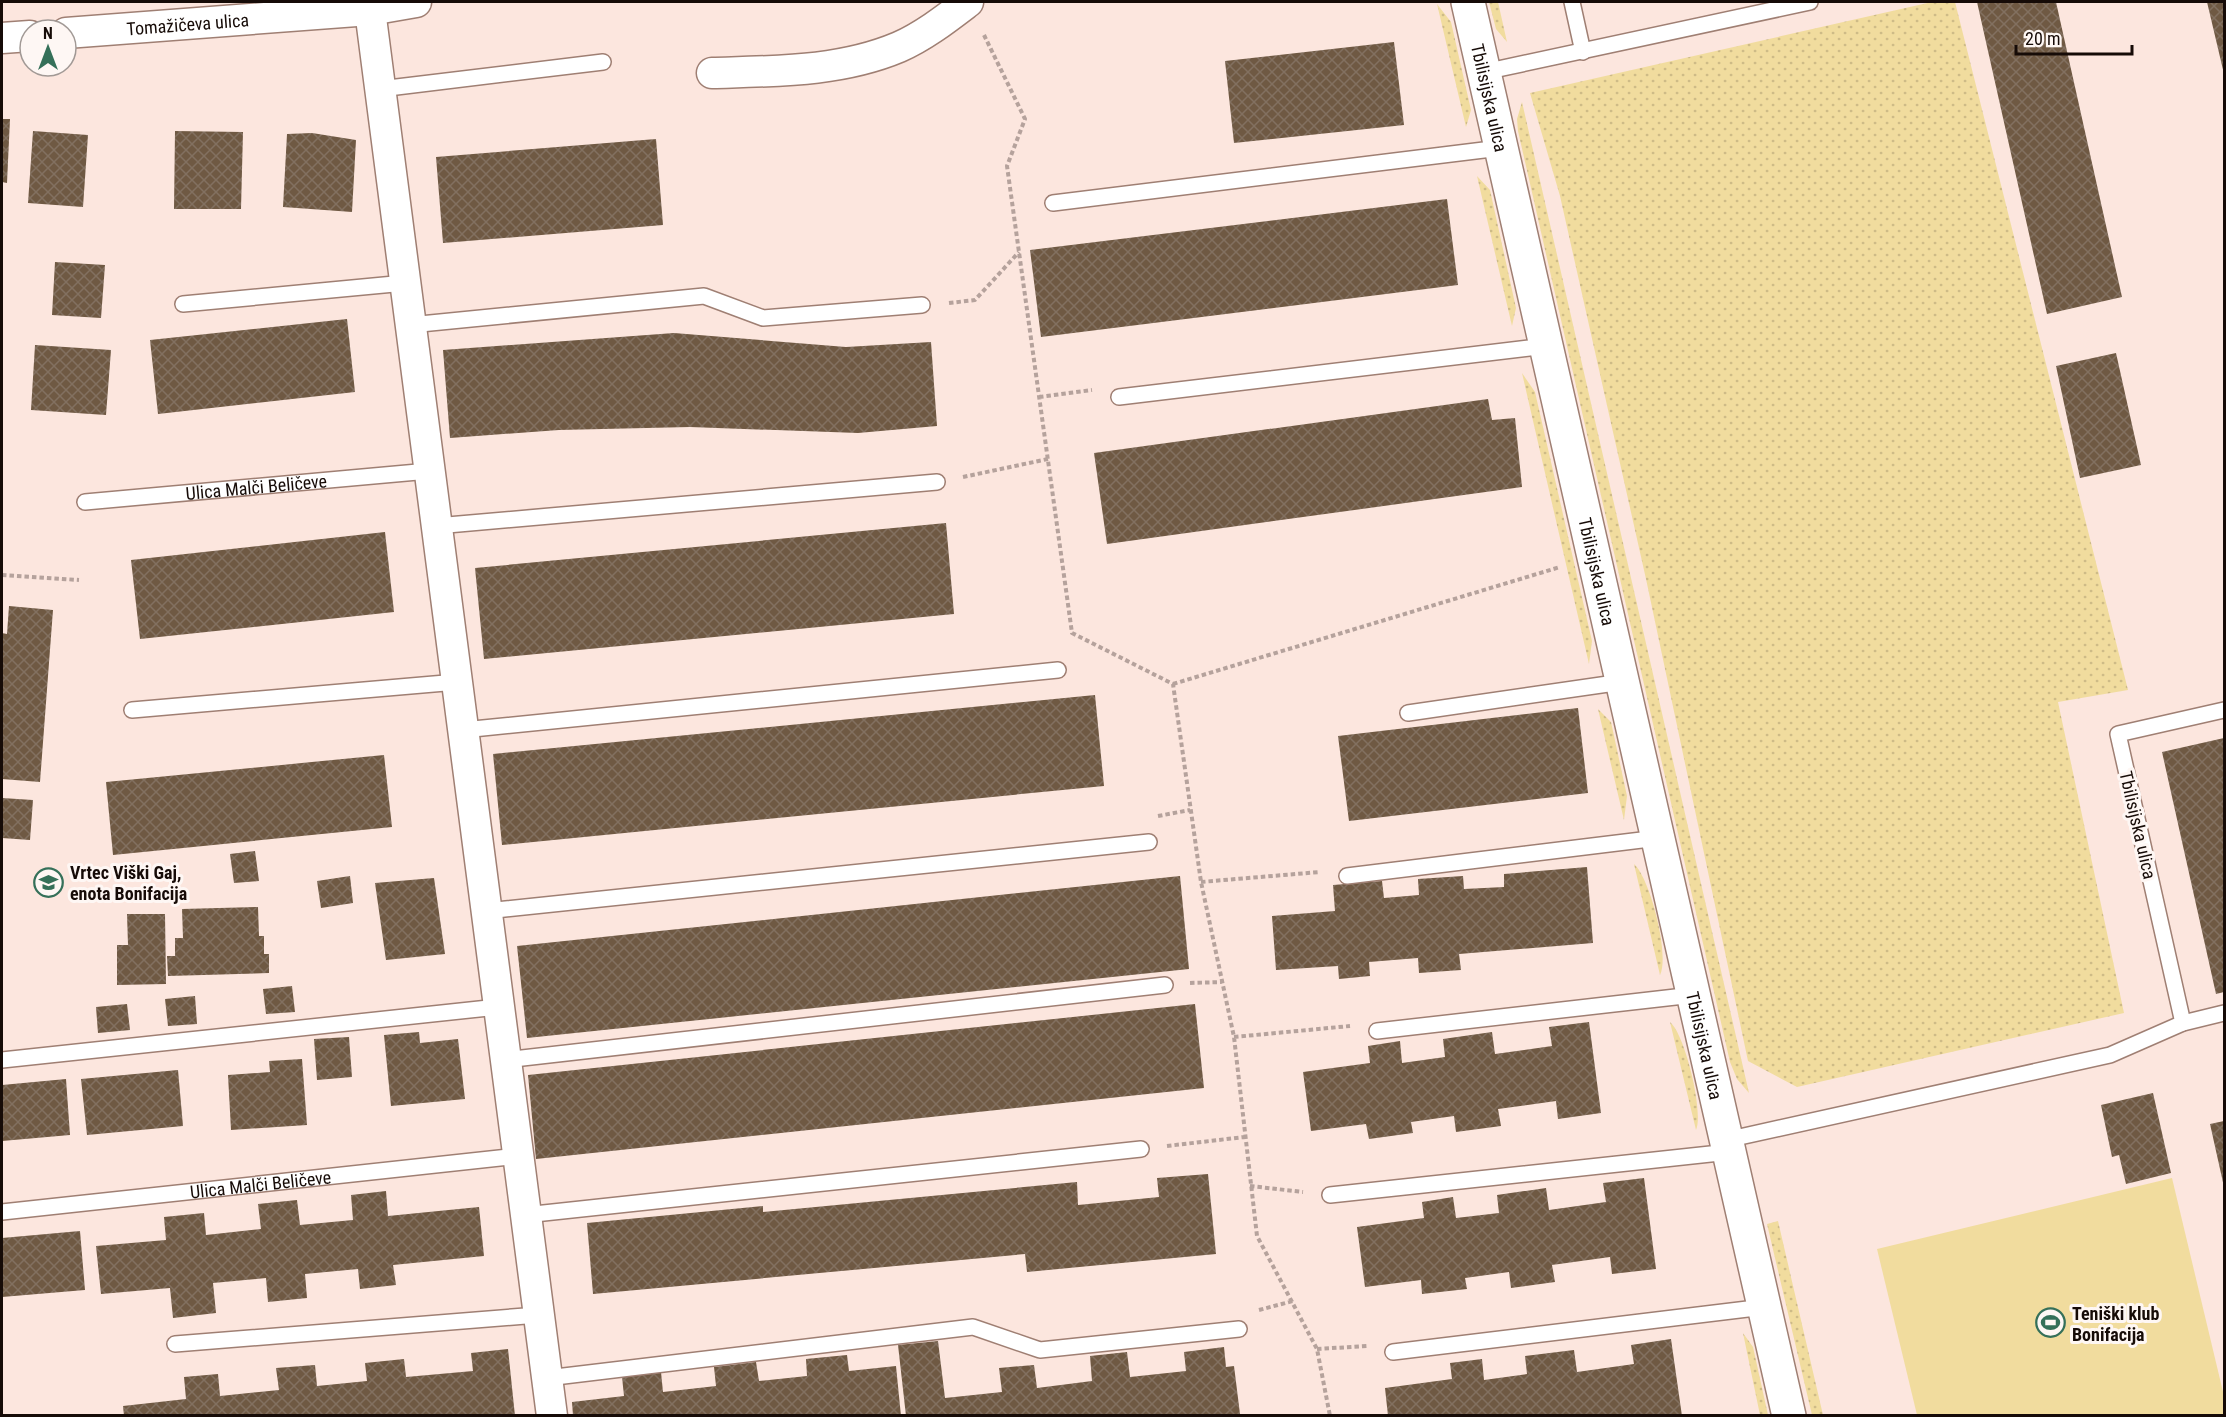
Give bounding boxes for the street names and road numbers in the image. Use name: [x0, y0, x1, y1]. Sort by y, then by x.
street label: Tomažičeva ulica: [126, 9, 250, 39]
street label: Tbilisijska ulica: [1467, 42, 1512, 154]
street label: Ulica Malči Beličeve: [185, 470, 328, 503]
street label: Tbilisijska ulica: [1575, 515, 1620, 628]
street label: Tbilisijska ulica: [2115, 769, 2161, 881]
street label: Tbilisijska ulica: [1682, 989, 1727, 1101]
street label: Ulica Malči Beličeve: [189, 1166, 332, 1202]

